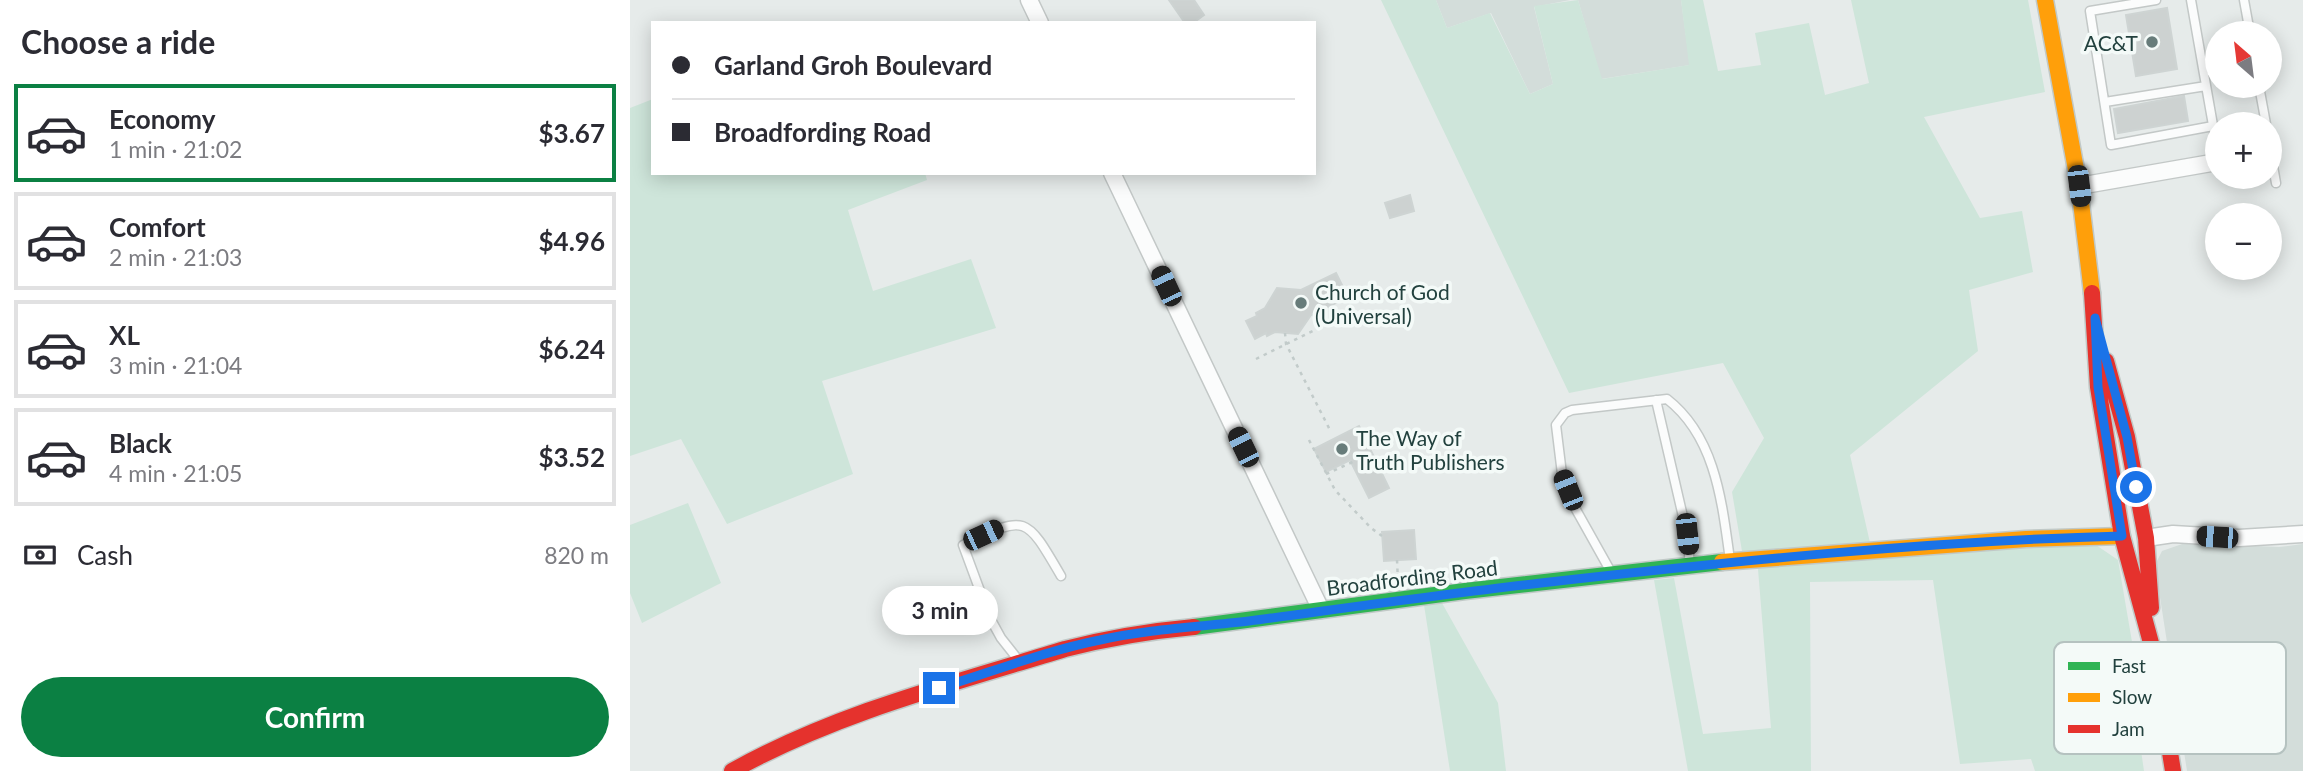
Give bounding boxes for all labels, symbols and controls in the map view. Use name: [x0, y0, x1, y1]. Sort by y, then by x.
north arrow: [2205, 21, 2282, 98]
map controls: [2205, 21, 2282, 280]
text: Choose a ride: [21, 22, 215, 61]
place label: AC&T: [2084, 30, 2139, 55]
marker: AC&T: [2144, 34, 2160, 50]
text: Garland Groh Boulevard: [714, 49, 992, 81]
icon: car: [25, 102, 88, 165]
text: Economy: [109, 103, 215, 135]
button: +: [2205, 112, 2282, 189]
text: Broadfording Road: [714, 116, 931, 148]
text: $3.67: [539, 117, 605, 149]
text: 1 min · 21:02: [109, 135, 242, 163]
car: [2067, 164, 2092, 208]
button: −: [2205, 203, 2282, 280]
icon: car: [25, 210, 88, 273]
text: Comfort: [109, 211, 206, 243]
text: $4.96: [539, 225, 605, 257]
text: 2 min · 21:03: [109, 243, 242, 271]
car: [1148, 263, 1185, 309]
place label: Church of God (Universal): [1315, 279, 1450, 328]
marker: Church of God (Universal): [1293, 295, 1309, 311]
icon: car: [25, 318, 88, 381]
text: XL: [109, 319, 140, 351]
text: $6.24: [539, 333, 605, 365]
text: 3 min · 21:04: [109, 351, 242, 379]
car: [1225, 424, 1262, 470]
place label: The Way of Truth Publishers: [1356, 425, 1505, 474]
icon: car: [25, 426, 88, 489]
text: Black: [109, 427, 172, 459]
text: $3.52: [539, 441, 605, 473]
marker: The Way of Truth Publishers: [1334, 441, 1350, 457]
text: 4 min · 21:05: [109, 459, 242, 487]
car: [1551, 467, 1586, 513]
route start: [2120, 471, 2152, 503]
car: [1675, 512, 1700, 556]
car: [960, 517, 1007, 553]
car: [2196, 525, 2239, 549]
icon: cash: [21, 536, 59, 574]
text: Cash: [77, 539, 133, 571]
text: 820 m: [544, 541, 609, 569]
street label: Broadfording Road: [1325, 554, 1499, 600]
callout: 3 min: [881, 586, 997, 636]
text: 3 min: [911, 596, 969, 624]
legend: [2054, 642, 2286, 754]
text: Fast: [2112, 654, 2146, 677]
route end: [923, 672, 955, 704]
button: Confirm: [21, 677, 609, 757]
text: Slow: [2112, 685, 2152, 708]
text: Jam: [2112, 717, 2145, 740]

